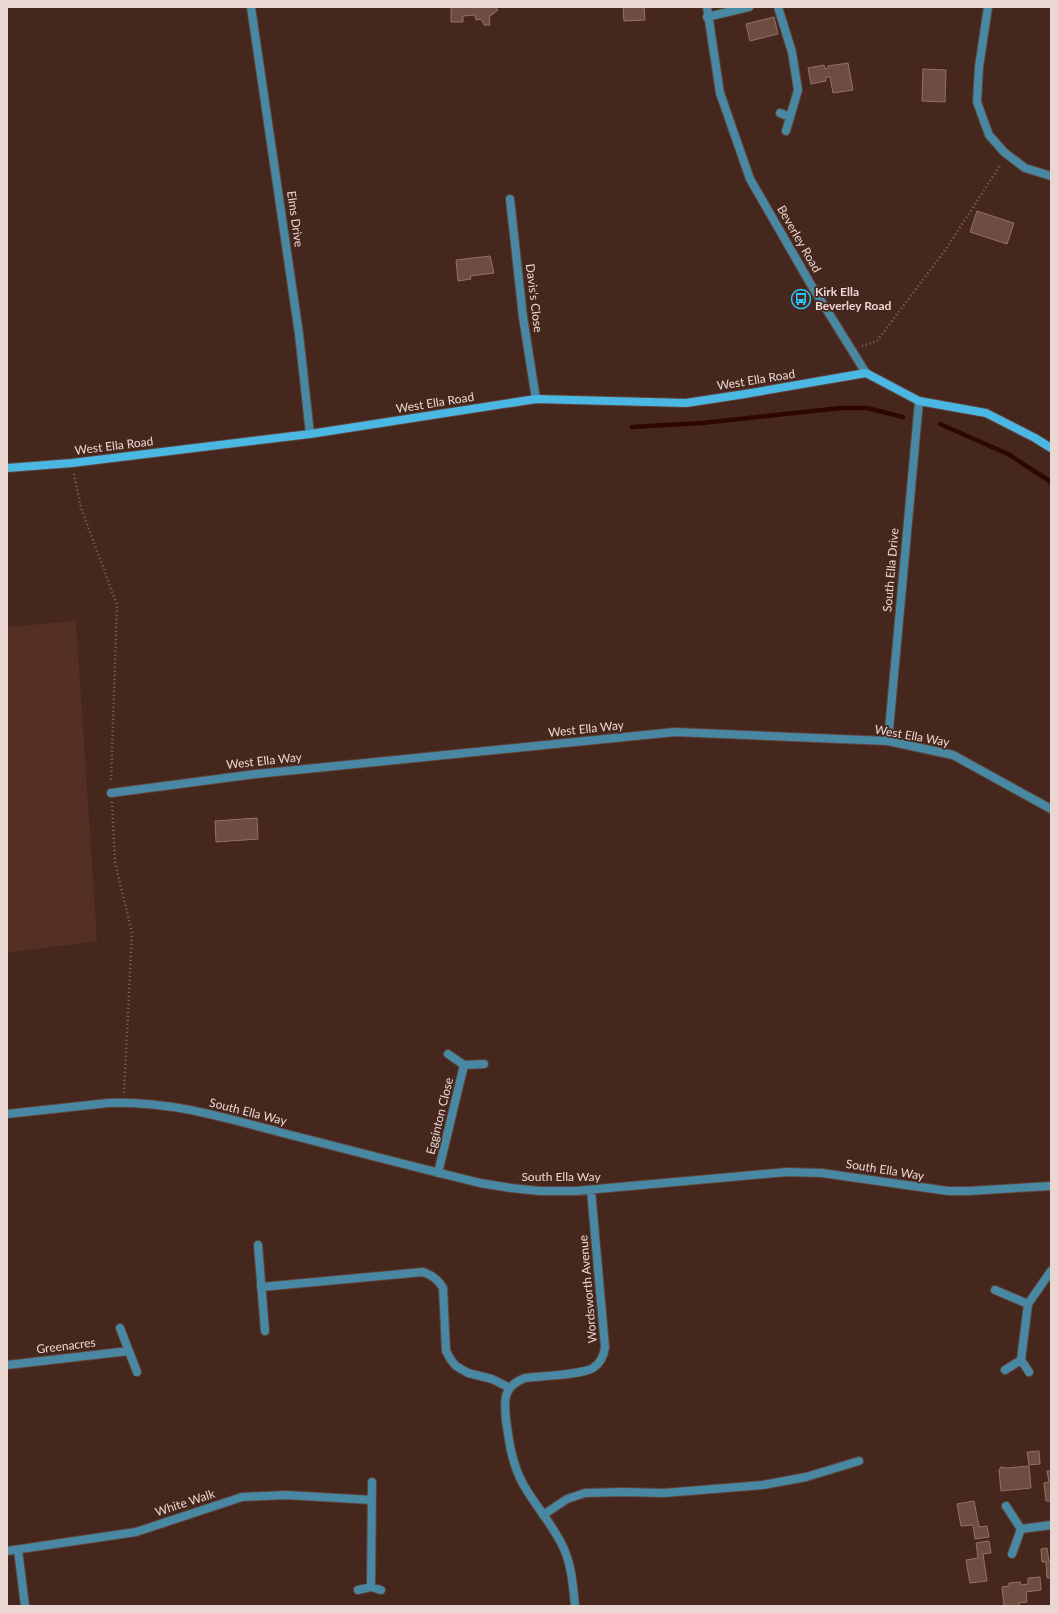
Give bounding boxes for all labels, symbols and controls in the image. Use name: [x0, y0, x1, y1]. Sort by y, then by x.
street label: Elms Drive: [284, 190, 307, 248]
street label: Beverley Road: [774, 202, 825, 275]
street label: Davis's Close: [523, 263, 546, 333]
place label: Kirk Ella Beverley Road: [815, 284, 892, 313]
bus stop icon: Kirk Ella Beverley Road: [790, 288, 812, 310]
street label: West Ella Road: [716, 366, 796, 393]
street label: West Ella Road: [395, 389, 475, 416]
street label: West Ella Road: [74, 433, 154, 458]
street label: South Ella Drive: [879, 527, 902, 613]
street label: West Ella Way: [547, 717, 625, 740]
street label: West Ella Way: [873, 722, 952, 750]
street label: West Ella Way: [225, 749, 303, 772]
street label: Egginton Close: [423, 1076, 456, 1156]
street label: South Ella Way: [208, 1095, 289, 1129]
street label: South Ella Way: [845, 1156, 926, 1183]
street label: South Ella Way: [521, 1169, 601, 1184]
street label: Wordsworth Avenue: [575, 1234, 600, 1344]
street label: Greenacres: [35, 1334, 96, 1357]
street label: White Walk: [153, 1486, 218, 1519]

